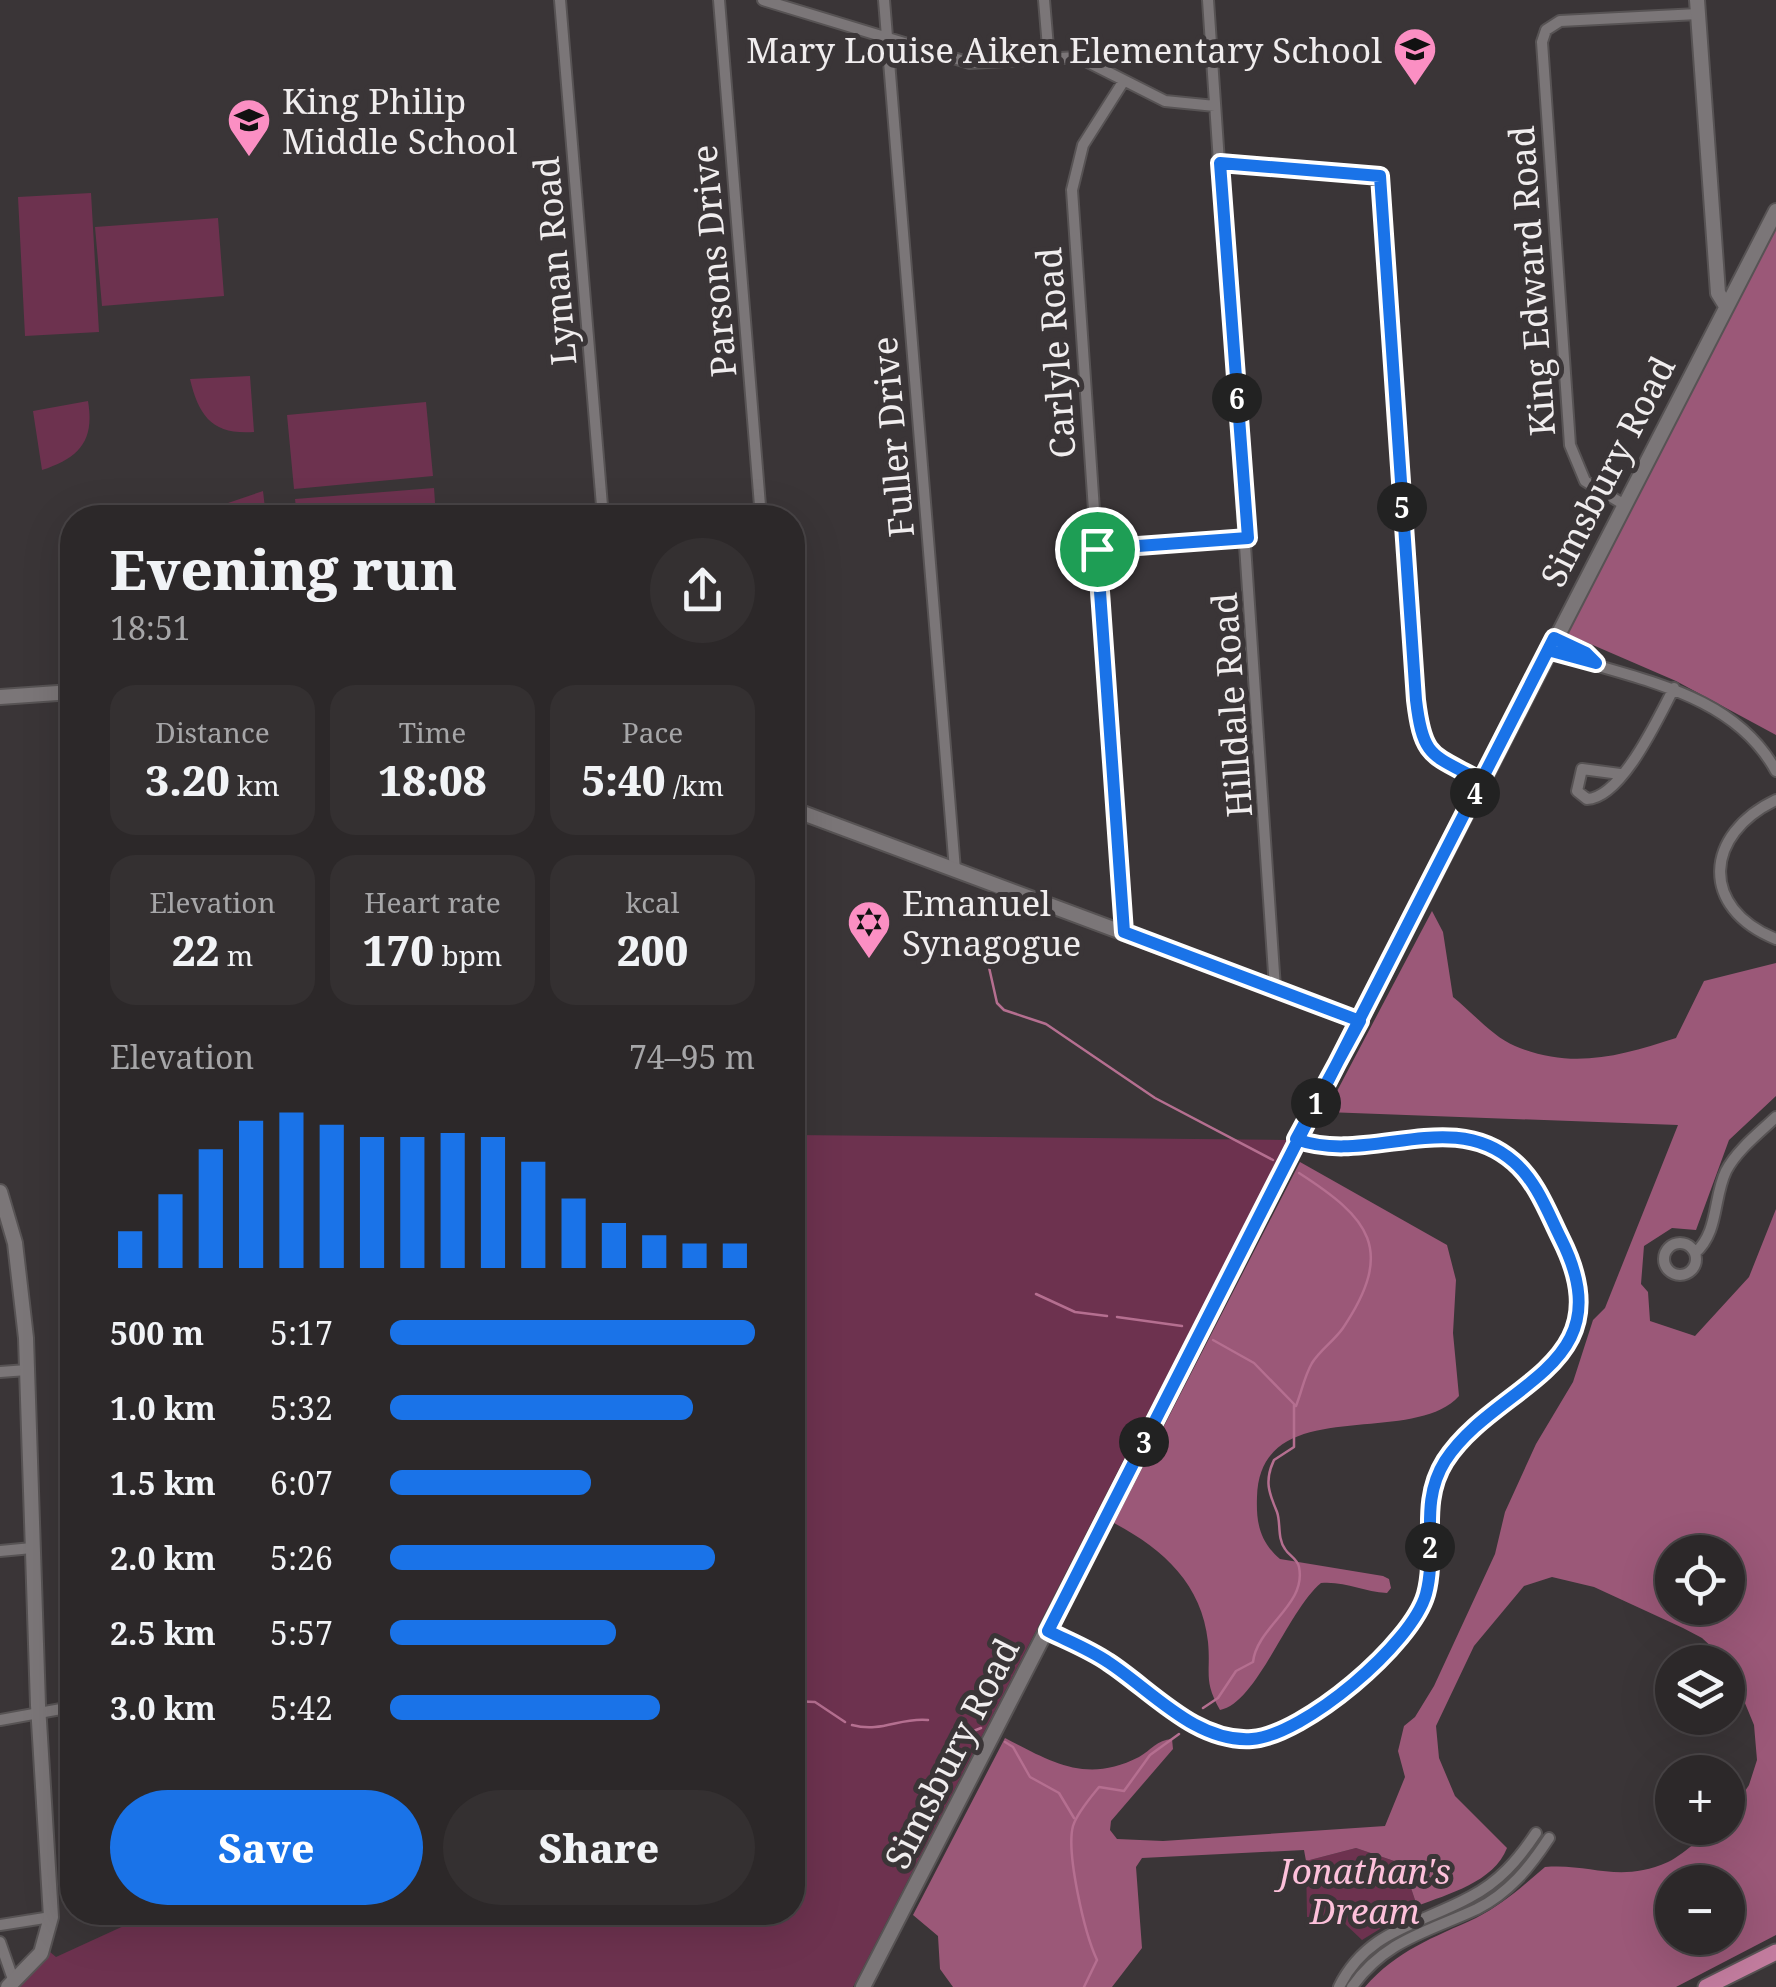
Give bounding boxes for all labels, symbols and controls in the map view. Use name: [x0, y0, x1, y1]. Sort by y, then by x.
place label: Mary Louise Aiken Elementary School: [746, 26, 1382, 73]
school or university icon: Mary Louise Aiken Elementary School: [1392, 26, 1438, 87]
place label: King Philip Middle School: [282, 77, 518, 164]
school or university icon: King Philip Middle School: [226, 97, 272, 158]
street label: King Edward Road: [1497, 124, 1565, 438]
street label: Parsons Drive: [679, 143, 747, 379]
street label: Lyman Road: [521, 155, 587, 367]
street label: Carlyle Road: [1024, 246, 1086, 460]
street label: Fuller Drive: [860, 335, 924, 539]
street label: Simsbury Road: [1529, 348, 1685, 594]
pin: 6: [1212, 373, 1262, 423]
text: 6: [1229, 379, 1245, 417]
pin: 5: [1377, 482, 1427, 532]
text: 5: [1394, 488, 1410, 526]
pin: [1055, 507, 1140, 592]
icon: arrive: [1070, 522, 1125, 577]
text: Evening run: [110, 531, 457, 606]
button: share: [650, 538, 755, 643]
street label: Hilldale Road: [1200, 591, 1262, 819]
text: 18:51: [110, 606, 191, 649]
text: Distance: [155, 713, 270, 751]
text: Time: [399, 713, 466, 751]
text: Pace: [622, 713, 683, 751]
text: 3.20: [145, 751, 230, 808]
text: 18:08: [378, 751, 487, 808]
text: 5:40: [581, 751, 666, 808]
text: km: [230, 766, 280, 804]
text: /km: [666, 766, 724, 804]
pin: 4: [1450, 768, 1500, 818]
text: 4: [1467, 774, 1483, 812]
place label: Emanuel Synagogue: [902, 879, 1081, 966]
text: Elevation: [149, 883, 276, 921]
text: Heart rate: [364, 883, 501, 921]
text: kcal: [625, 883, 680, 921]
synagogue icon: Emanuel Synagogue: [846, 899, 892, 960]
text: 22: [172, 921, 219, 978]
text: 170: [363, 921, 434, 978]
text: 200: [617, 921, 688, 978]
text: m: [219, 936, 253, 974]
text: bpm: [434, 936, 502, 974]
text: Elevation: [110, 1035, 254, 1078]
text: 74–95 m: [629, 1035, 755, 1078]
pin: 1: [1291, 1078, 1341, 1128]
text: 1: [1308, 1084, 1324, 1122]
text: 500 m: [110, 1311, 204, 1354]
text: 5:17: [270, 1311, 333, 1354]
text: 1.0 km: [110, 1386, 216, 1429]
text: 5:32: [270, 1386, 333, 1429]
pin: 3: [1119, 1417, 1169, 1467]
text: 3: [1136, 1423, 1152, 1461]
text: 1.5 km: [110, 1461, 216, 1504]
text: 6:07: [270, 1461, 333, 1504]
pin: 2: [1405, 1522, 1455, 1572]
text: 2: [1422, 1528, 1438, 1566]
map controls: [1655, 1535, 1745, 1955]
button: locate: [1655, 1535, 1745, 1625]
text: 2.0 km: [110, 1536, 216, 1579]
text: 5:26: [270, 1536, 333, 1579]
text: 2.5 km: [110, 1611, 216, 1654]
text: 5:57: [270, 1611, 333, 1654]
street label: Simsbury Road: [873, 1630, 1029, 1876]
button: layers: [1655, 1645, 1745, 1735]
text: 3.0 km: [110, 1686, 216, 1729]
text: 5:42: [270, 1686, 333, 1729]
button: +: [1655, 1755, 1745, 1845]
button: Save: [110, 1790, 423, 1905]
button: Share: [443, 1790, 755, 1905]
park label: Jonathan's Dream: [1273, 1847, 1451, 1934]
button: −: [1655, 1865, 1745, 1955]

